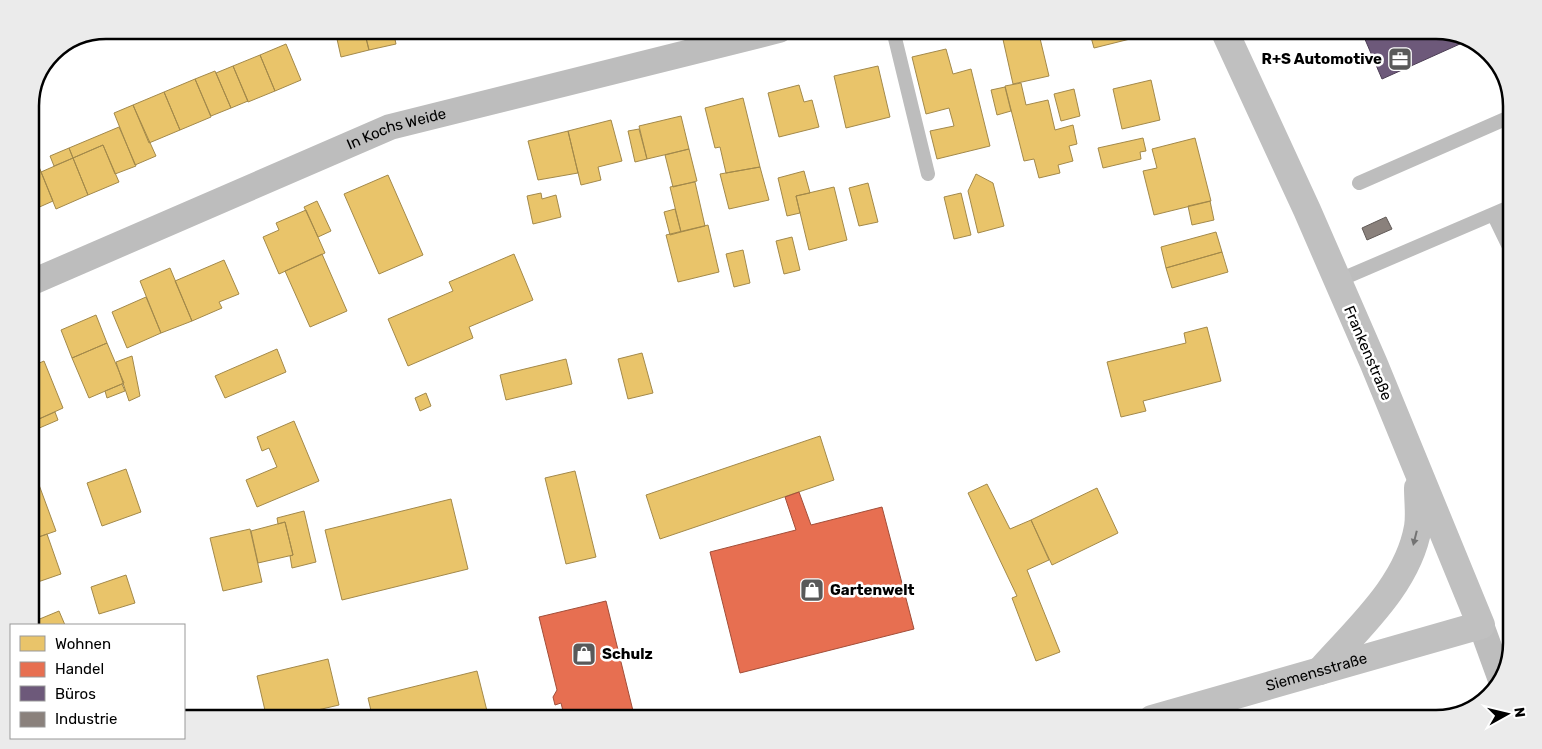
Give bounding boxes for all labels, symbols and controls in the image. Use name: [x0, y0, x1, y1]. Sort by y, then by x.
office icon: R+S Automotive: [1387, 46, 1413, 72]
place label: R+S Automotive: [1262, 50, 1382, 68]
street label: In Kochs Weide: [344, 104, 448, 154]
street label: Frankenstraße: [1340, 303, 1396, 403]
one-way arrow: [1411, 530, 1419, 545]
shop icon: Gartenwelt: [799, 577, 825, 603]
place label: Gartenwelt: [830, 581, 914, 599]
legend: [10, 624, 185, 739]
text: Wohnen: [55, 635, 111, 653]
shop icon: Schulz: [571, 641, 597, 667]
place label: Schulz: [602, 645, 653, 663]
street label: Siemensstraße: [1264, 649, 1369, 695]
text: Handel: [55, 660, 104, 678]
text: Büros: [55, 685, 96, 703]
north arrow: [1482, 689, 1532, 739]
text: N: [1510, 706, 1528, 718]
text: Industrie: [55, 710, 117, 728]

